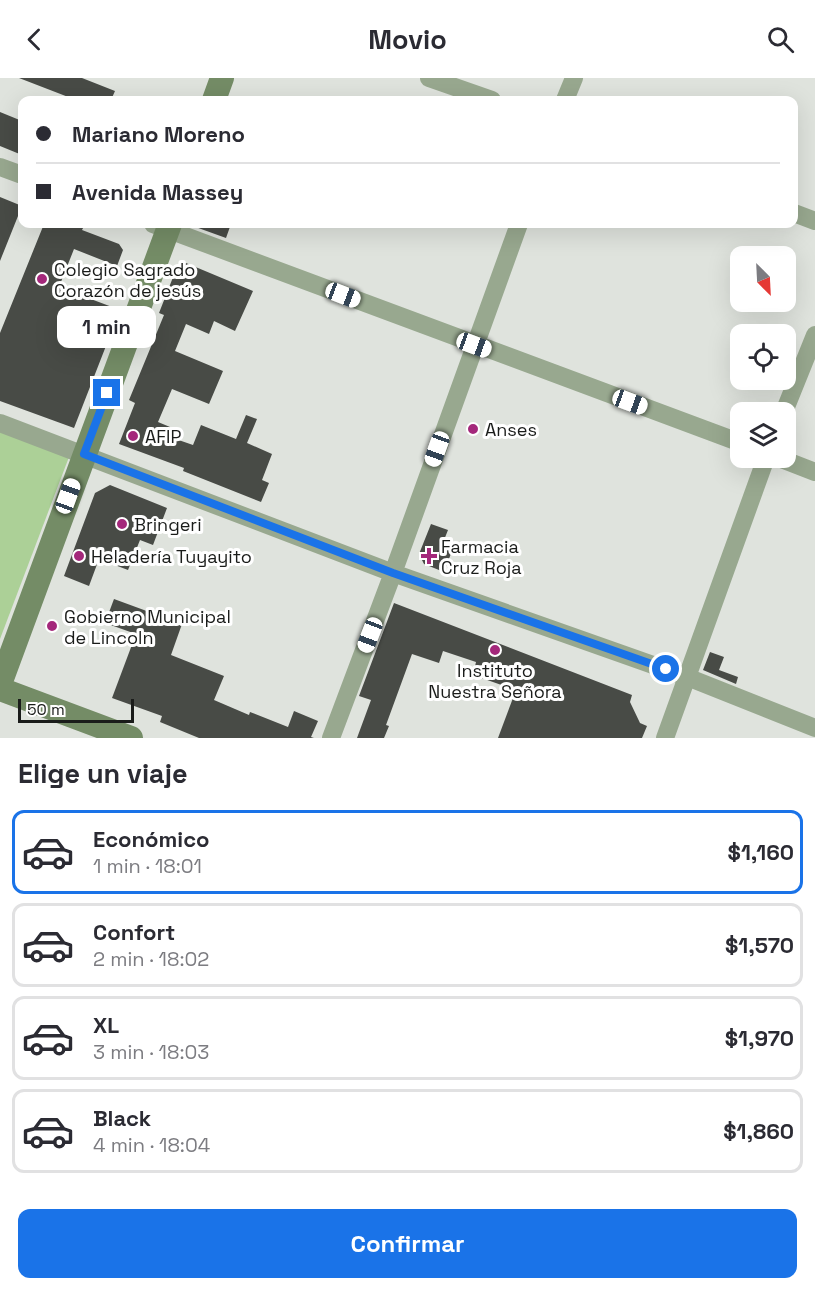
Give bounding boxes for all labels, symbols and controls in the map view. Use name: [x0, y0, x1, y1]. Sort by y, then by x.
text: Movio: [368, 22, 447, 57]
icon: back: [18, 23, 51, 56]
icon: search: [764, 23, 797, 56]
text: Mariano Moreno: [72, 120, 245, 148]
text: Avenida Massey: [72, 178, 243, 206]
north arrow: [730, 246, 796, 312]
map controls: [730, 246, 796, 468]
place label: Colegio Sagrado Corazón de jesús: [54, 258, 201, 302]
marker: Colegio Sagrado Corazón de jesús: [35, 272, 49, 286]
car: [323, 280, 363, 310]
callout: 1 min: [57, 306, 156, 348]
text: 1 min: [82, 314, 131, 340]
button: locate: [730, 324, 796, 390]
car: [454, 330, 494, 360]
route end: [93, 379, 120, 406]
car: [610, 387, 650, 417]
button: layers: [730, 402, 796, 468]
place label: Anses: [485, 418, 537, 441]
marker: Anses: [466, 422, 480, 436]
place label: AFIP: [145, 425, 181, 448]
marker: AFIP: [126, 429, 140, 443]
car: [422, 429, 452, 469]
car: [53, 476, 83, 516]
place label: Bringeri: [134, 513, 202, 536]
marker: Bringeri: [115, 517, 129, 531]
place label: Farmacia Cruz Roja: [441, 535, 522, 579]
place label: Heladería Tuyayito: [91, 545, 252, 568]
marker: Heladería Tuyayito: [72, 549, 86, 563]
marker: Farmacia Cruz Roja: [422, 549, 436, 563]
place label: Gobierno Municipal de Lincoln: [64, 605, 231, 649]
car: [355, 615, 385, 655]
marker: Gobierno Municipal de Lincoln: [45, 619, 59, 633]
marker: Instituto Nuestra Señora: [488, 643, 502, 657]
route start: [652, 655, 679, 682]
place label: Instituto Nuestra Señora: [428, 659, 562, 703]
scale bar: [18, 696, 134, 724]
text: 50 m: [27, 699, 65, 720]
text: Elige un viaje: [18, 756, 188, 791]
icon: car: [21, 825, 75, 879]
text: Económico: [93, 825, 210, 853]
text: $1,160: [728, 838, 794, 866]
text: 1 min · 18:01: [93, 853, 202, 879]
icon: car: [21, 918, 75, 972]
text: Confort: [93, 918, 175, 946]
text: $1,570: [725, 931, 794, 959]
text: 2 min · 18:02: [93, 946, 209, 972]
icon: car: [21, 1011, 75, 1065]
text: XL: [93, 1011, 119, 1039]
text: $1,970: [725, 1024, 794, 1052]
text: 3 min · 18:03: [93, 1039, 209, 1065]
icon: car: [21, 1104, 75, 1158]
text: Black: [93, 1104, 151, 1132]
text: $1,860: [723, 1117, 794, 1145]
text: 4 min · 18:04: [93, 1132, 210, 1158]
button: Confirmar: [18, 1209, 797, 1278]

